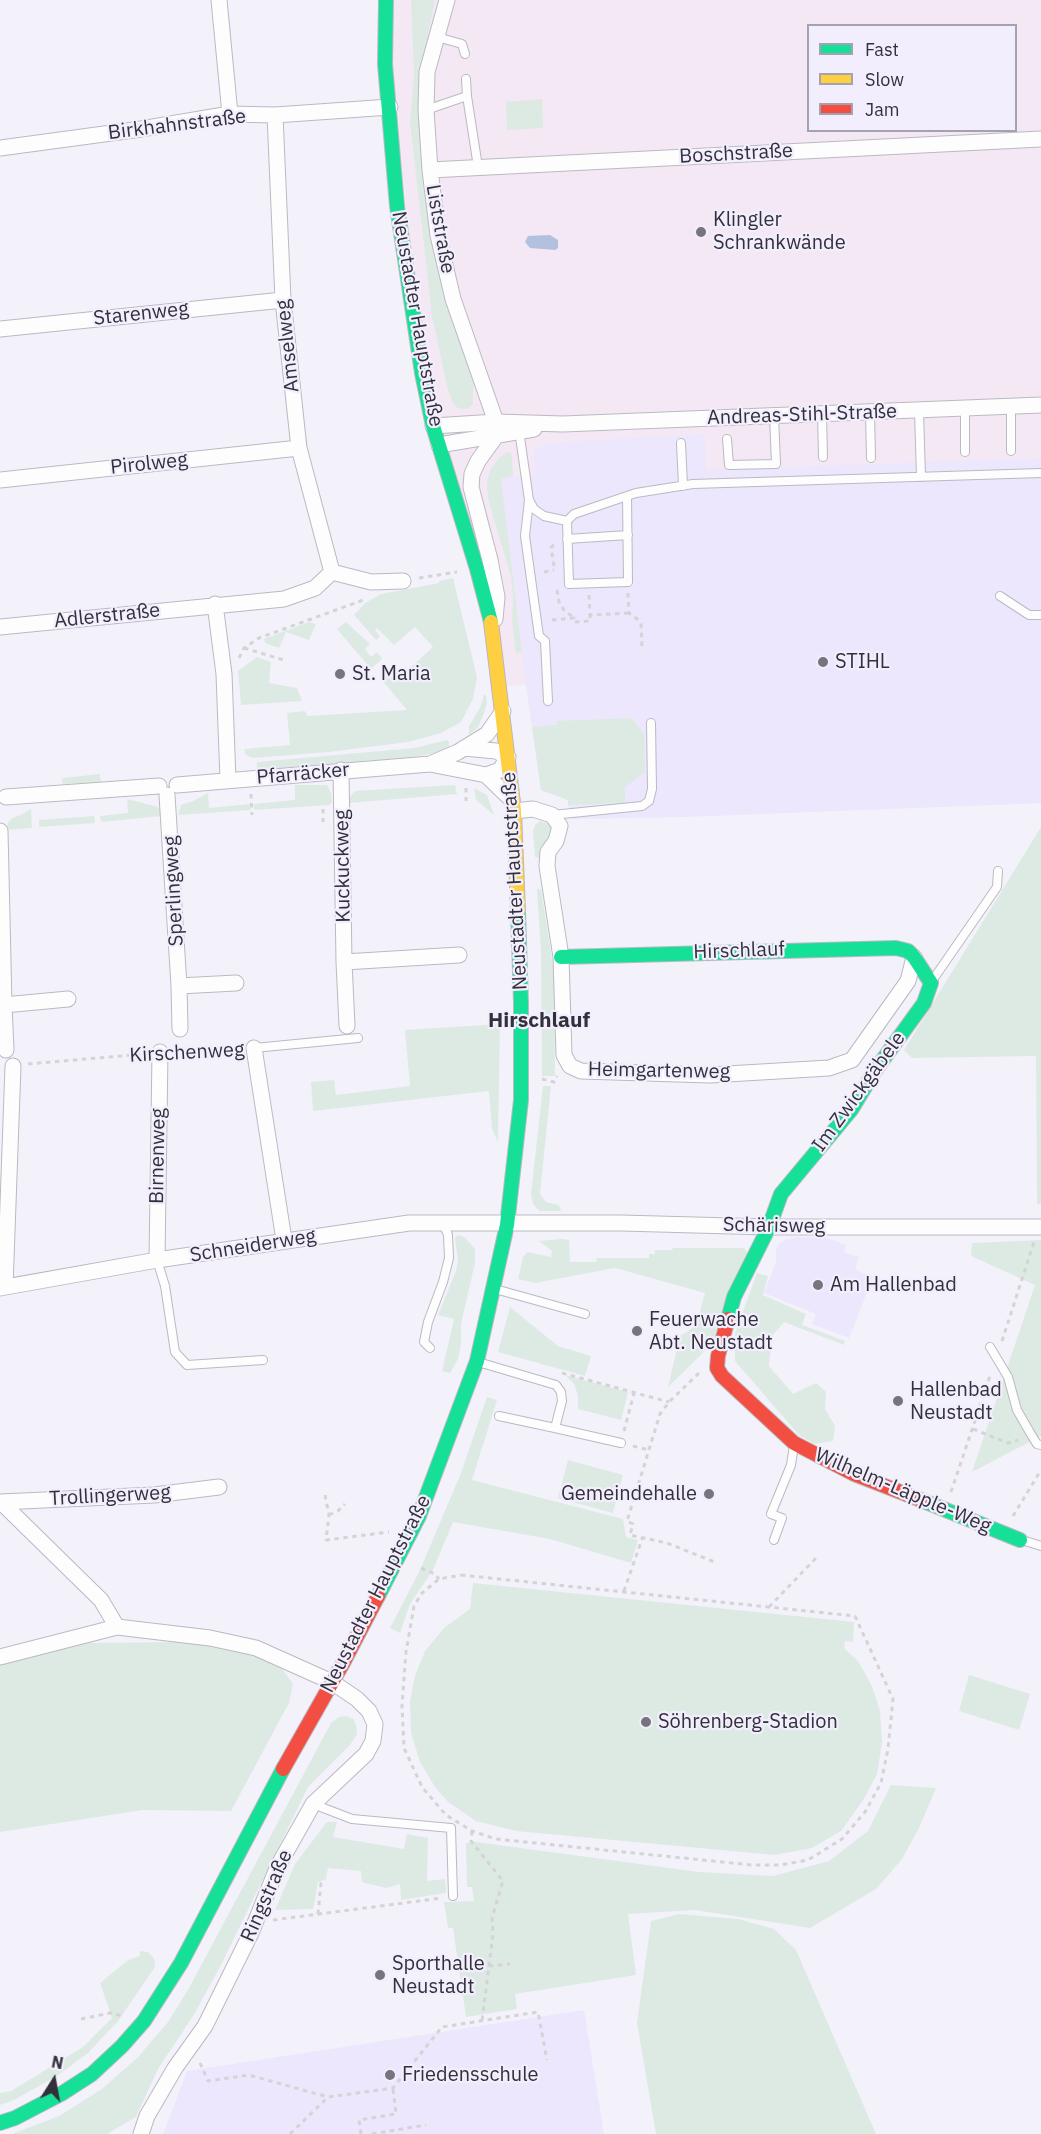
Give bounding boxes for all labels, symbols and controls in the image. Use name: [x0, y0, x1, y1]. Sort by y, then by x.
legend: [807, 24, 1017, 132]
text: Fast: [865, 38, 899, 61]
text: Slow: [865, 68, 904, 91]
text: Jam: [865, 98, 900, 121]
street label: Birkhahnstraße: [107, 105, 247, 145]
street label: Boschstraße: [679, 139, 793, 169]
street label: Liststraße: [420, 183, 460, 275]
place label: Klingler Schrankwände: [713, 208, 846, 255]
street label: Neustadter Hauptstraße: [386, 209, 448, 429]
marker: Klingler Schrankwände: [694, 225, 708, 239]
street label: Starenweg: [92, 297, 190, 331]
street label: Amselweg: [271, 298, 305, 394]
street label: Andreas-Stihl-Straße: [707, 400, 897, 430]
street label: Pirolweg: [109, 448, 189, 480]
street label: Adlerstraße: [53, 598, 161, 634]
place label: STIHL: [835, 650, 890, 674]
marker: STIHL: [816, 655, 830, 669]
place label: St. Maria: [352, 662, 431, 686]
marker: St. Maria: [333, 667, 347, 681]
street label: Pfarräcker: [256, 758, 350, 790]
street label: Neustadter Hauptstraße: [497, 771, 533, 991]
street label: Kuckuckweg: [330, 809, 356, 923]
street label: Sperlingweg: [159, 835, 189, 947]
street label: Hirschlauf: [693, 937, 785, 965]
district label: Hirschlauf: [488, 1008, 590, 1034]
street label: Im Zwickgäbele: [807, 1027, 911, 1157]
street label: Kirschenweg: [129, 1038, 245, 1068]
street label: Heimgartenweg: [588, 1058, 730, 1084]
street label: Birnenweg: [145, 1108, 171, 1204]
street label: Schärisweg: [723, 1213, 825, 1239]
street label: Schneiderweg: [188, 1224, 318, 1268]
place label: Am Hallenbad: [830, 1273, 957, 1297]
marker: Am Hallenbad: [811, 1278, 825, 1292]
place label: Feuerwache Abt. Neustadt: [649, 1308, 773, 1355]
marker: Feuerwache Abt. Neustadt: [630, 1324, 644, 1338]
place label: Hallenbad Neustadt: [910, 1378, 1002, 1425]
marker: Hallenbad Neustadt: [891, 1394, 905, 1408]
street label: Wilhelm-Läpple-Weg: [811, 1443, 995, 1539]
street label: Trollingerweg: [49, 1481, 171, 1511]
place label: Gemeindehalle: [561, 1482, 697, 1506]
marker: Gemeindehalle: [702, 1487, 716, 1501]
street label: Neustadter Hauptstraße: [316, 1491, 436, 1697]
place label: Söhrenberg-Stadion: [658, 1710, 838, 1734]
marker: Söhrenberg-Stadion: [639, 1715, 653, 1729]
street label: Ringstraße: [236, 1846, 298, 1946]
place label: Sporthalle Neustadt: [392, 1952, 485, 1999]
marker: Sporthalle Neustadt: [373, 1968, 387, 1982]
north arrow: [24, 2050, 84, 2110]
text: N: [50, 2051, 65, 2073]
place label: Friedensschule: [402, 2063, 539, 2087]
marker: Friedensschule: [383, 2068, 397, 2082]

